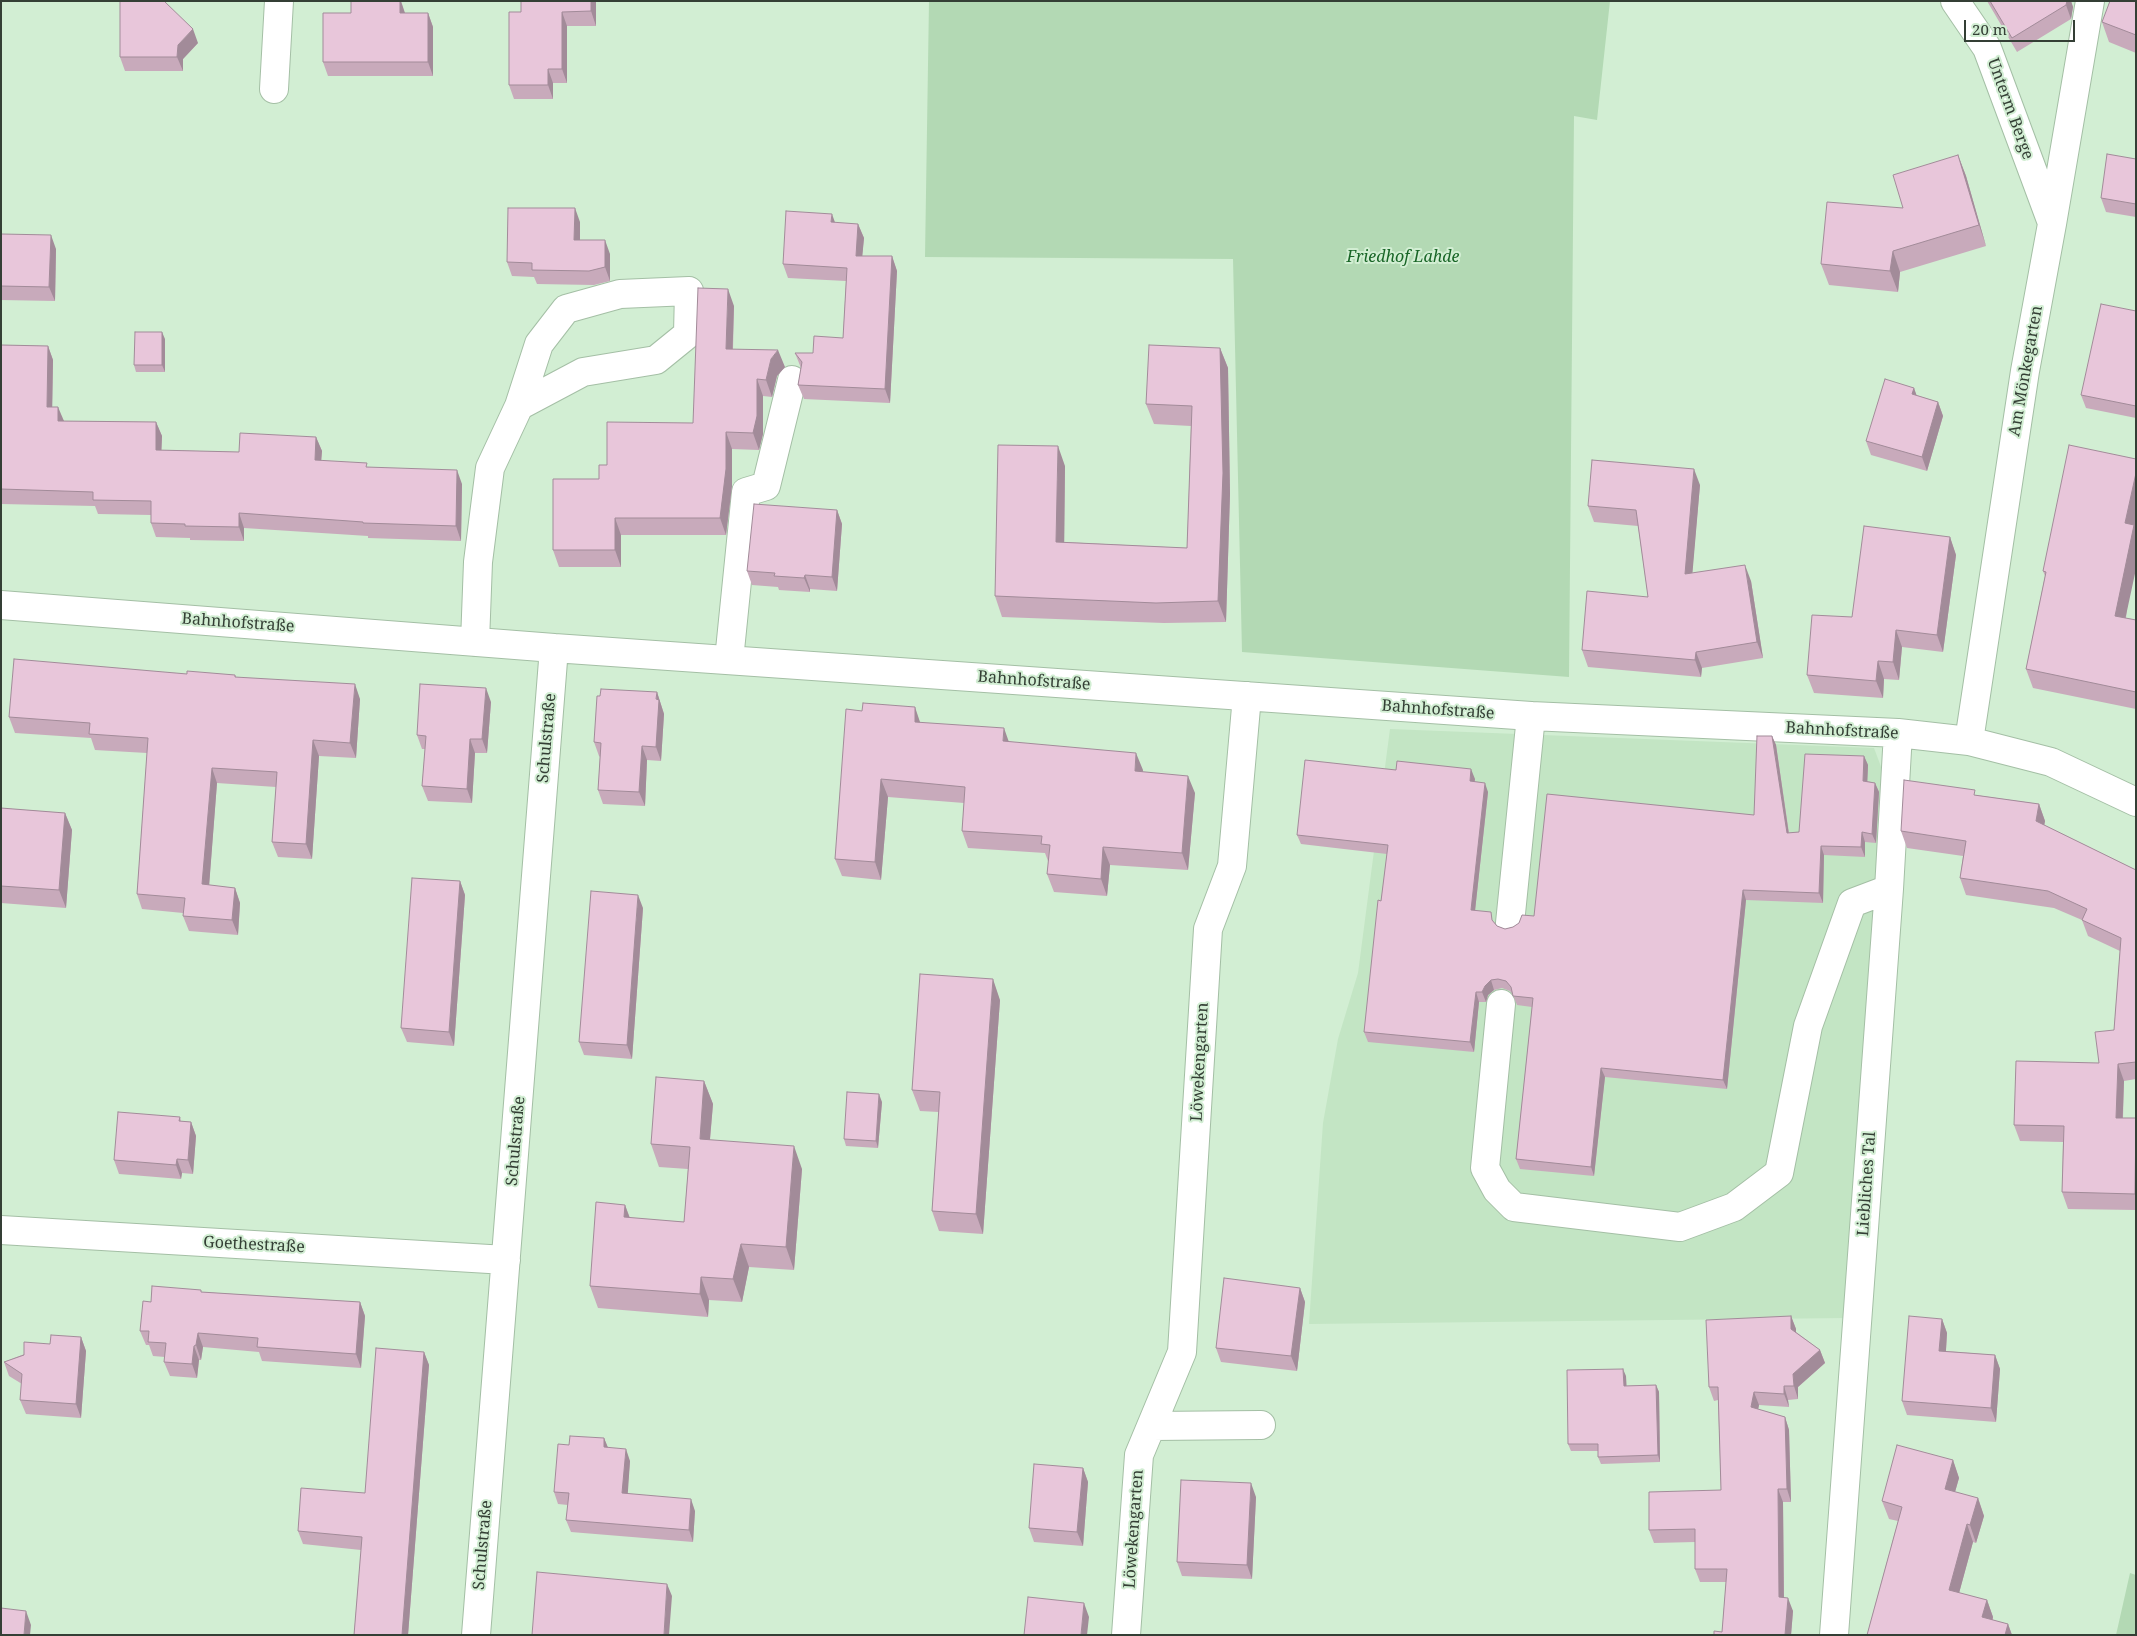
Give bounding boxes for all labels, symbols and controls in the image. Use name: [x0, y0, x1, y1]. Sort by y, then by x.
scale bar: [1967, 10, 2078, 42]
text: 20 m: [1972, 19, 2007, 39]
street label: Unterm Berge: [1983, 56, 2037, 162]
park label: Friedhof Lahde: [1347, 247, 1459, 267]
street label: Am Mönkegarten: [2005, 304, 2047, 438]
street label: Bahnhofstraße: [181, 609, 295, 637]
street label: Bahnhofstraße: [977, 667, 1091, 695]
street label: Schulstraße: [534, 692, 560, 784]
street label: Bahnhofstraße: [1381, 696, 1495, 724]
street label: Bahnhofstraße: [1785, 718, 1899, 744]
street label: Löwekengarten: [1187, 1002, 1213, 1122]
street label: Schulstraße: [503, 1095, 529, 1187]
street label: Liebliches Tal: [1854, 1131, 1880, 1237]
street label: Goethestraße: [203, 1233, 305, 1257]
street label: Löwekengarten: [1120, 1469, 1148, 1589]
street label: Schulstraße: [470, 1499, 496, 1591]

